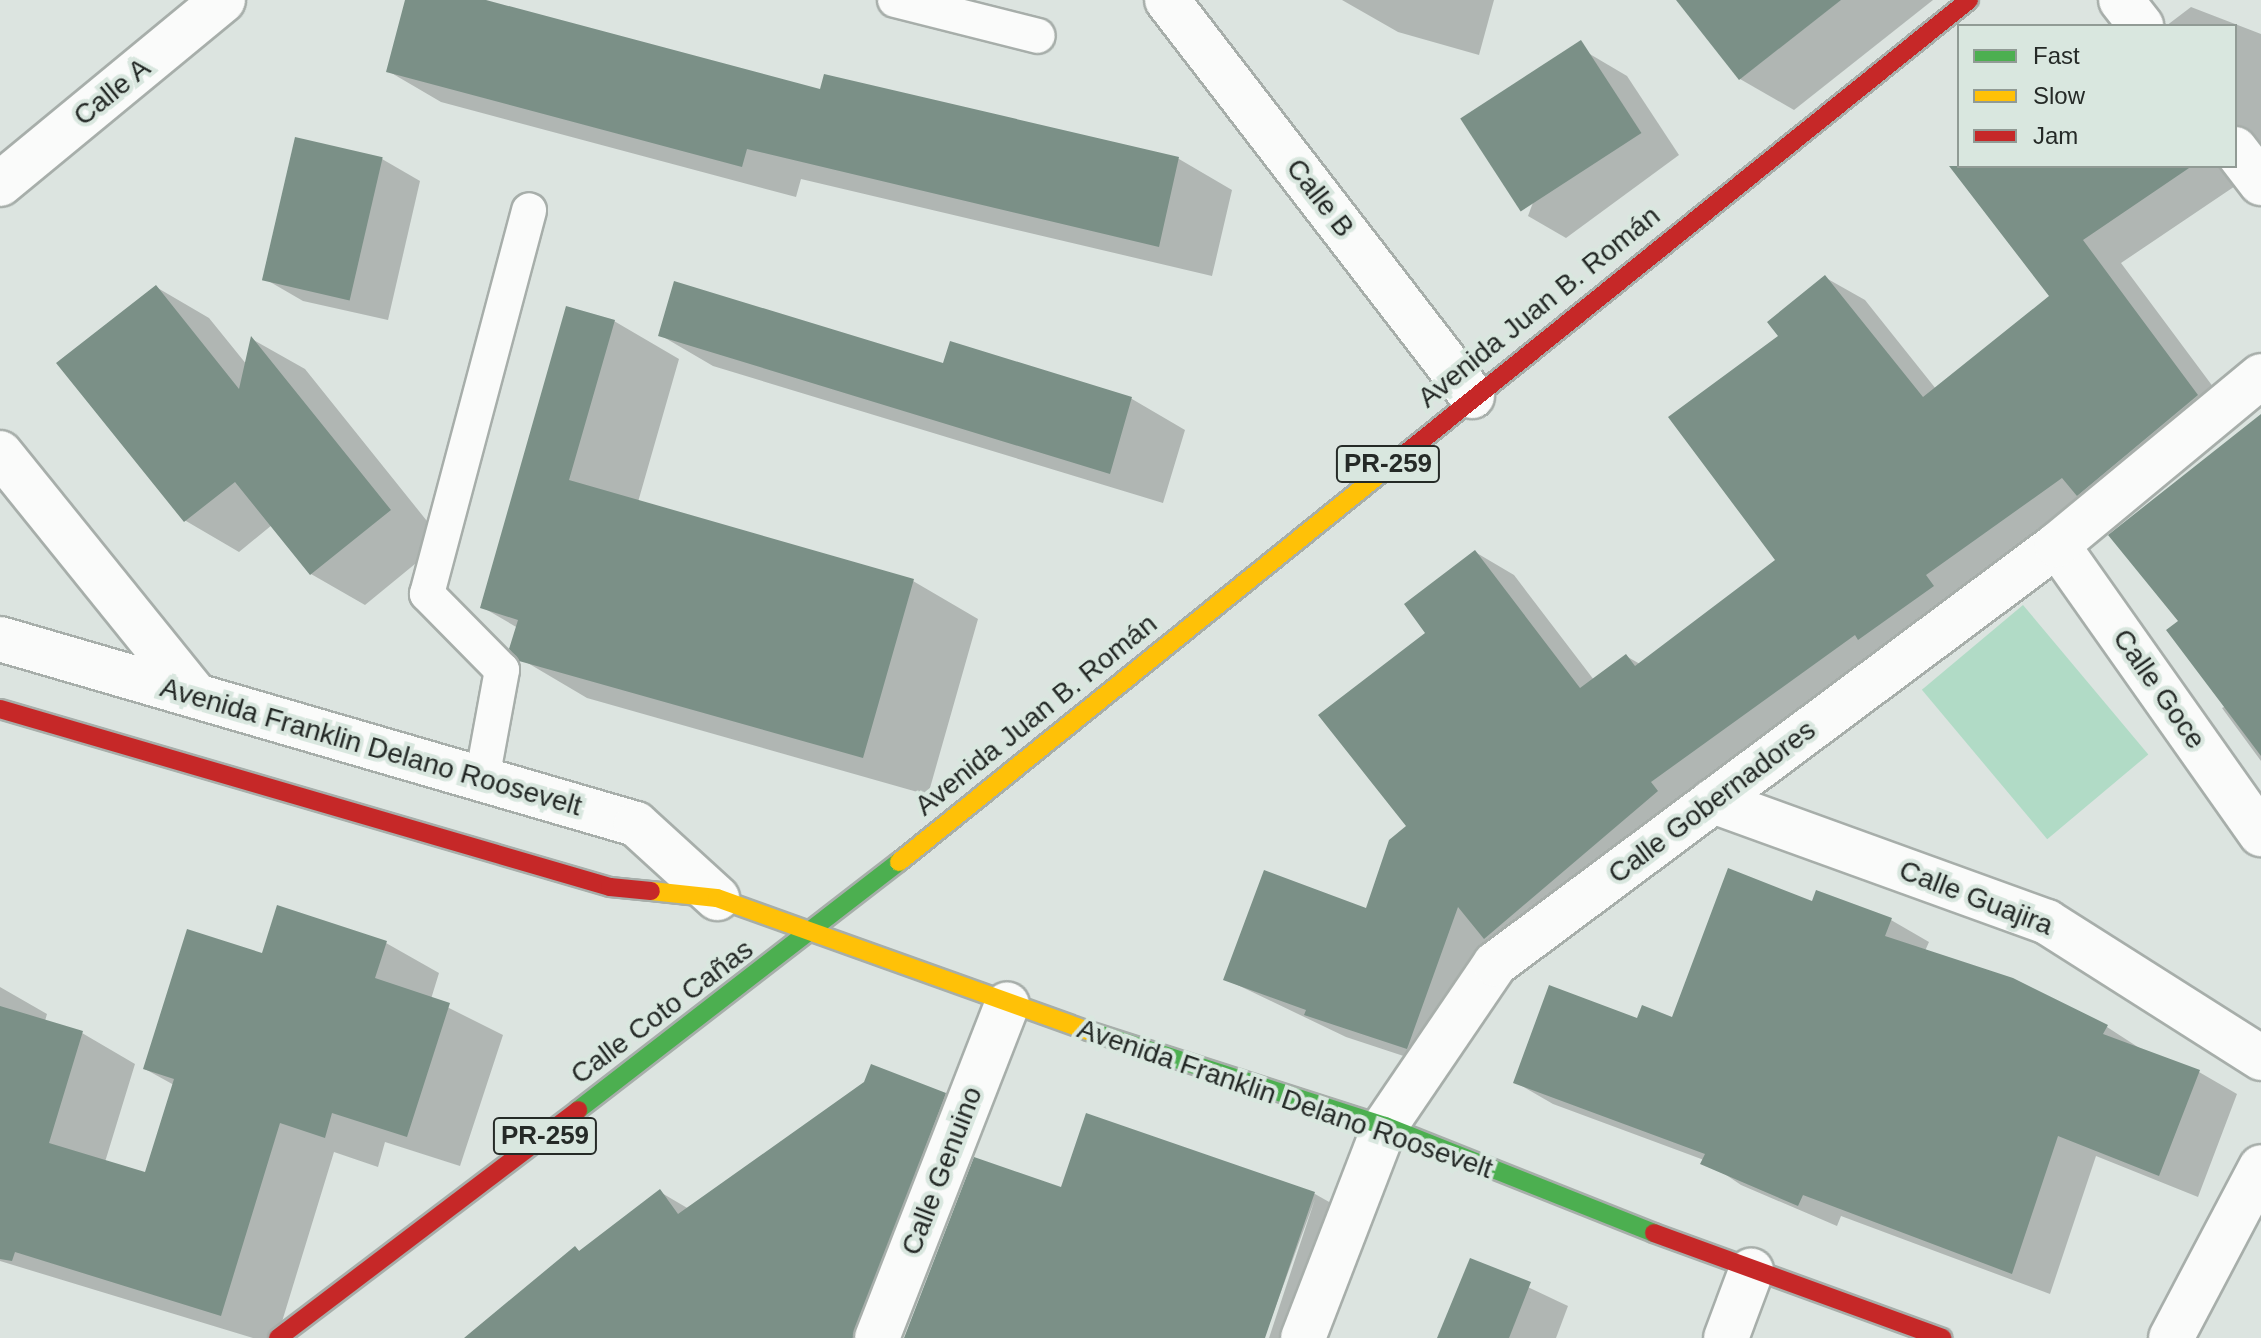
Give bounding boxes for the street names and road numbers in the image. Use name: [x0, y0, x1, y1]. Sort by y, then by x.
street label: Calle A: [66, 51, 158, 133]
street label: Calle B: [1279, 152, 1361, 244]
street label: Avenida Juan B. Román: [1411, 199, 1667, 415]
road number: PR-259: [1334, 442, 1442, 486]
street label: Avenida Juan B. Román: [908, 607, 1164, 823]
street label: Calle Goce: [2106, 623, 2212, 755]
street label: Avenida Franklin Delano Roosevelt: [156, 671, 586, 823]
street label: Calle Gobernadores: [1602, 713, 1822, 891]
street label: Calle Guajira: [1894, 853, 2058, 943]
street label: Calle Coto Cañas: [564, 933, 760, 1091]
street label: Avenida Franklin Delano Roosevelt: [1073, 1012, 1497, 1186]
street label: Calle Genuino: [895, 1082, 989, 1260]
road number: PR-259: [491, 1114, 599, 1158]

